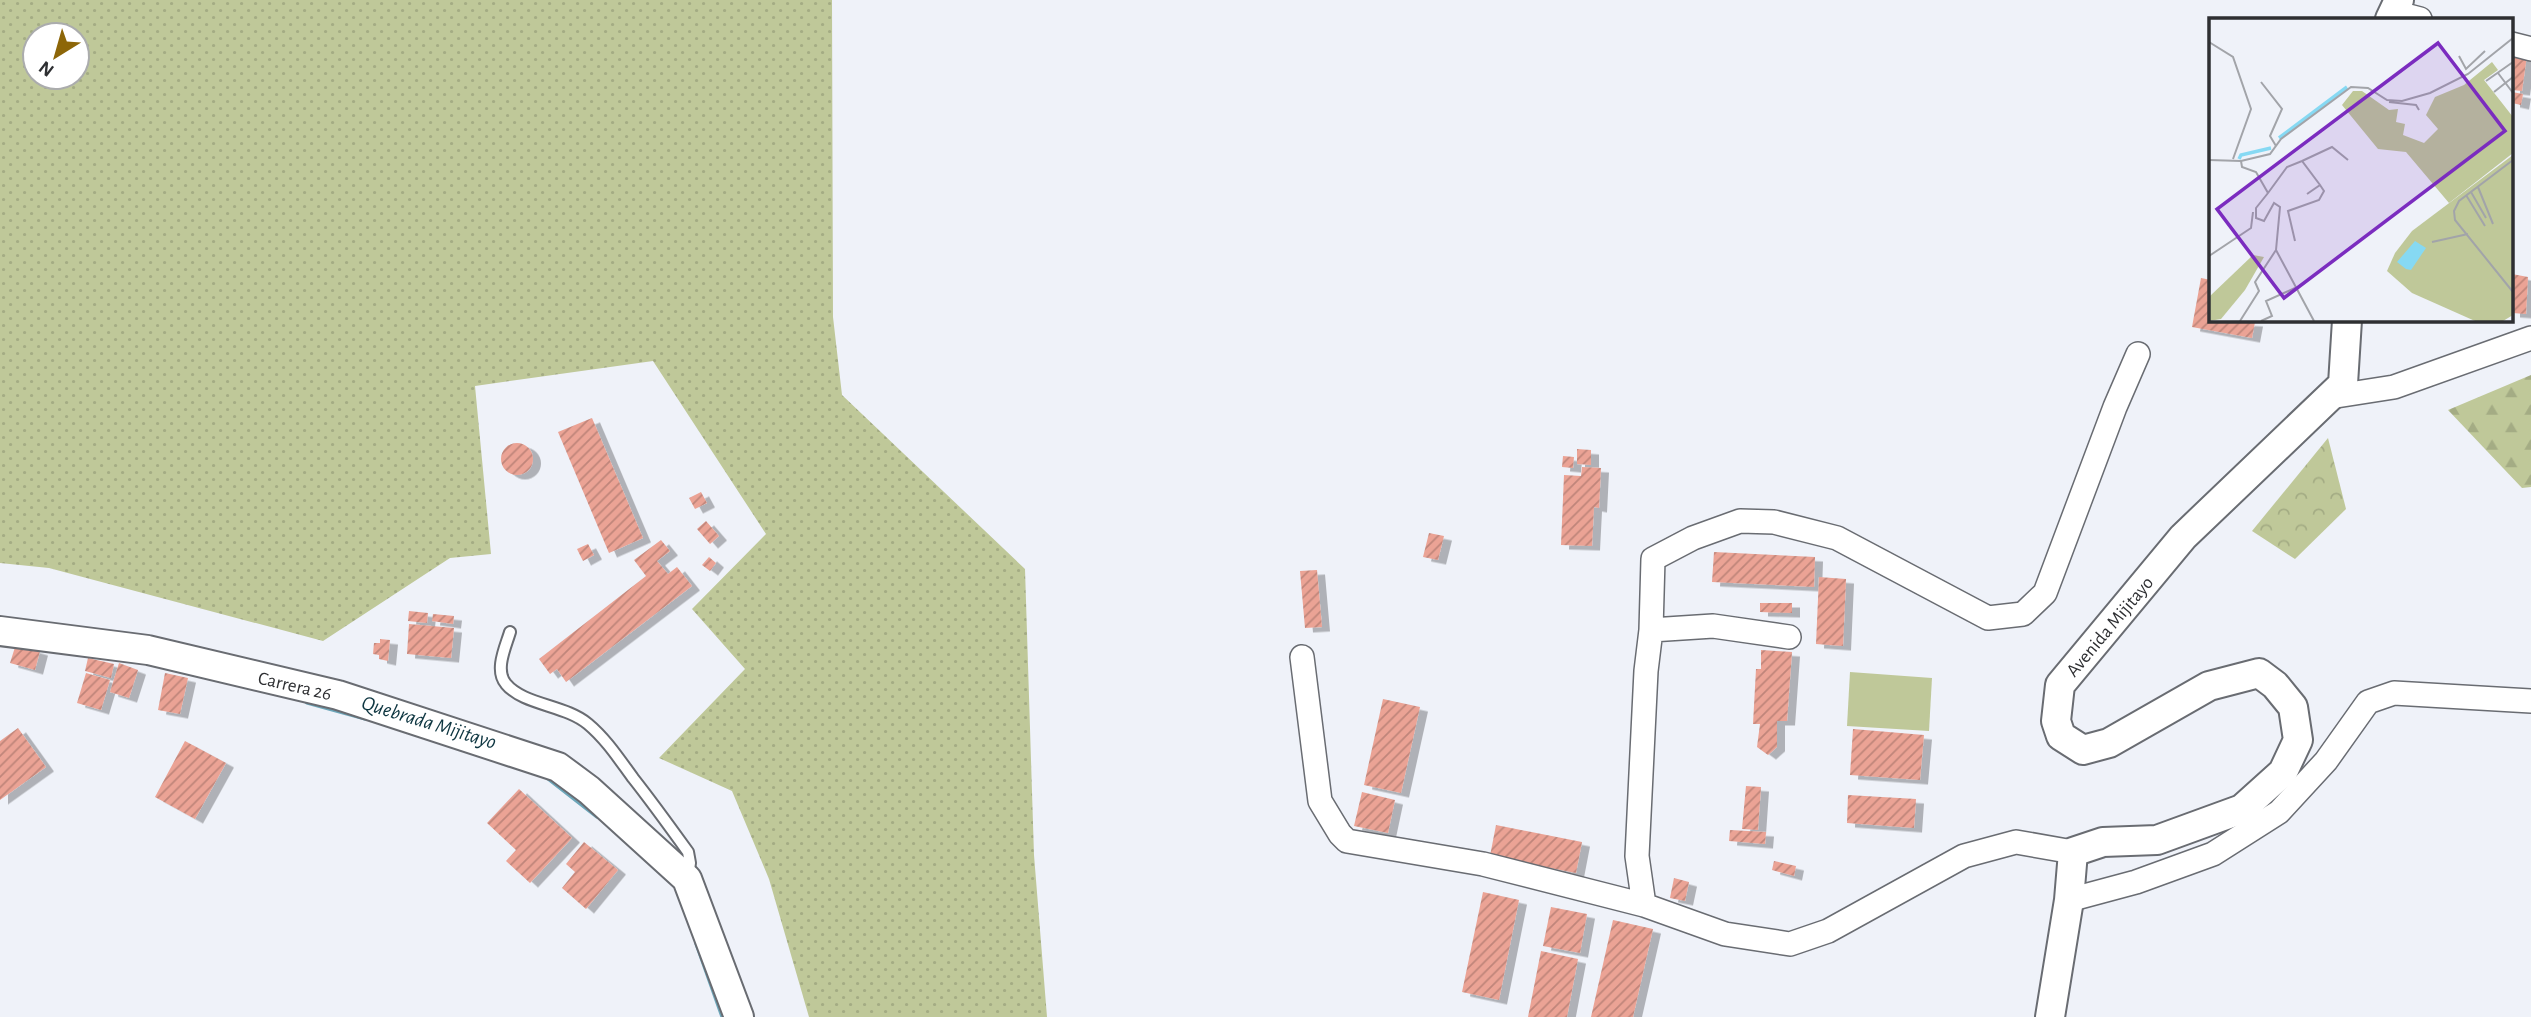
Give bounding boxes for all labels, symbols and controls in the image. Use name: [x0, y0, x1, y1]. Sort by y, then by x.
inset map: [2209, 18, 2514, 322]
north arrow: [21, 21, 91, 91]
text: N: [36, 57, 58, 80]
street label: Avenida Mijitayo: [2063, 573, 2157, 681]
street label: Carrera 26: [256, 669, 333, 704]
water label: Quebrada Mijitayo: [359, 692, 499, 753]

